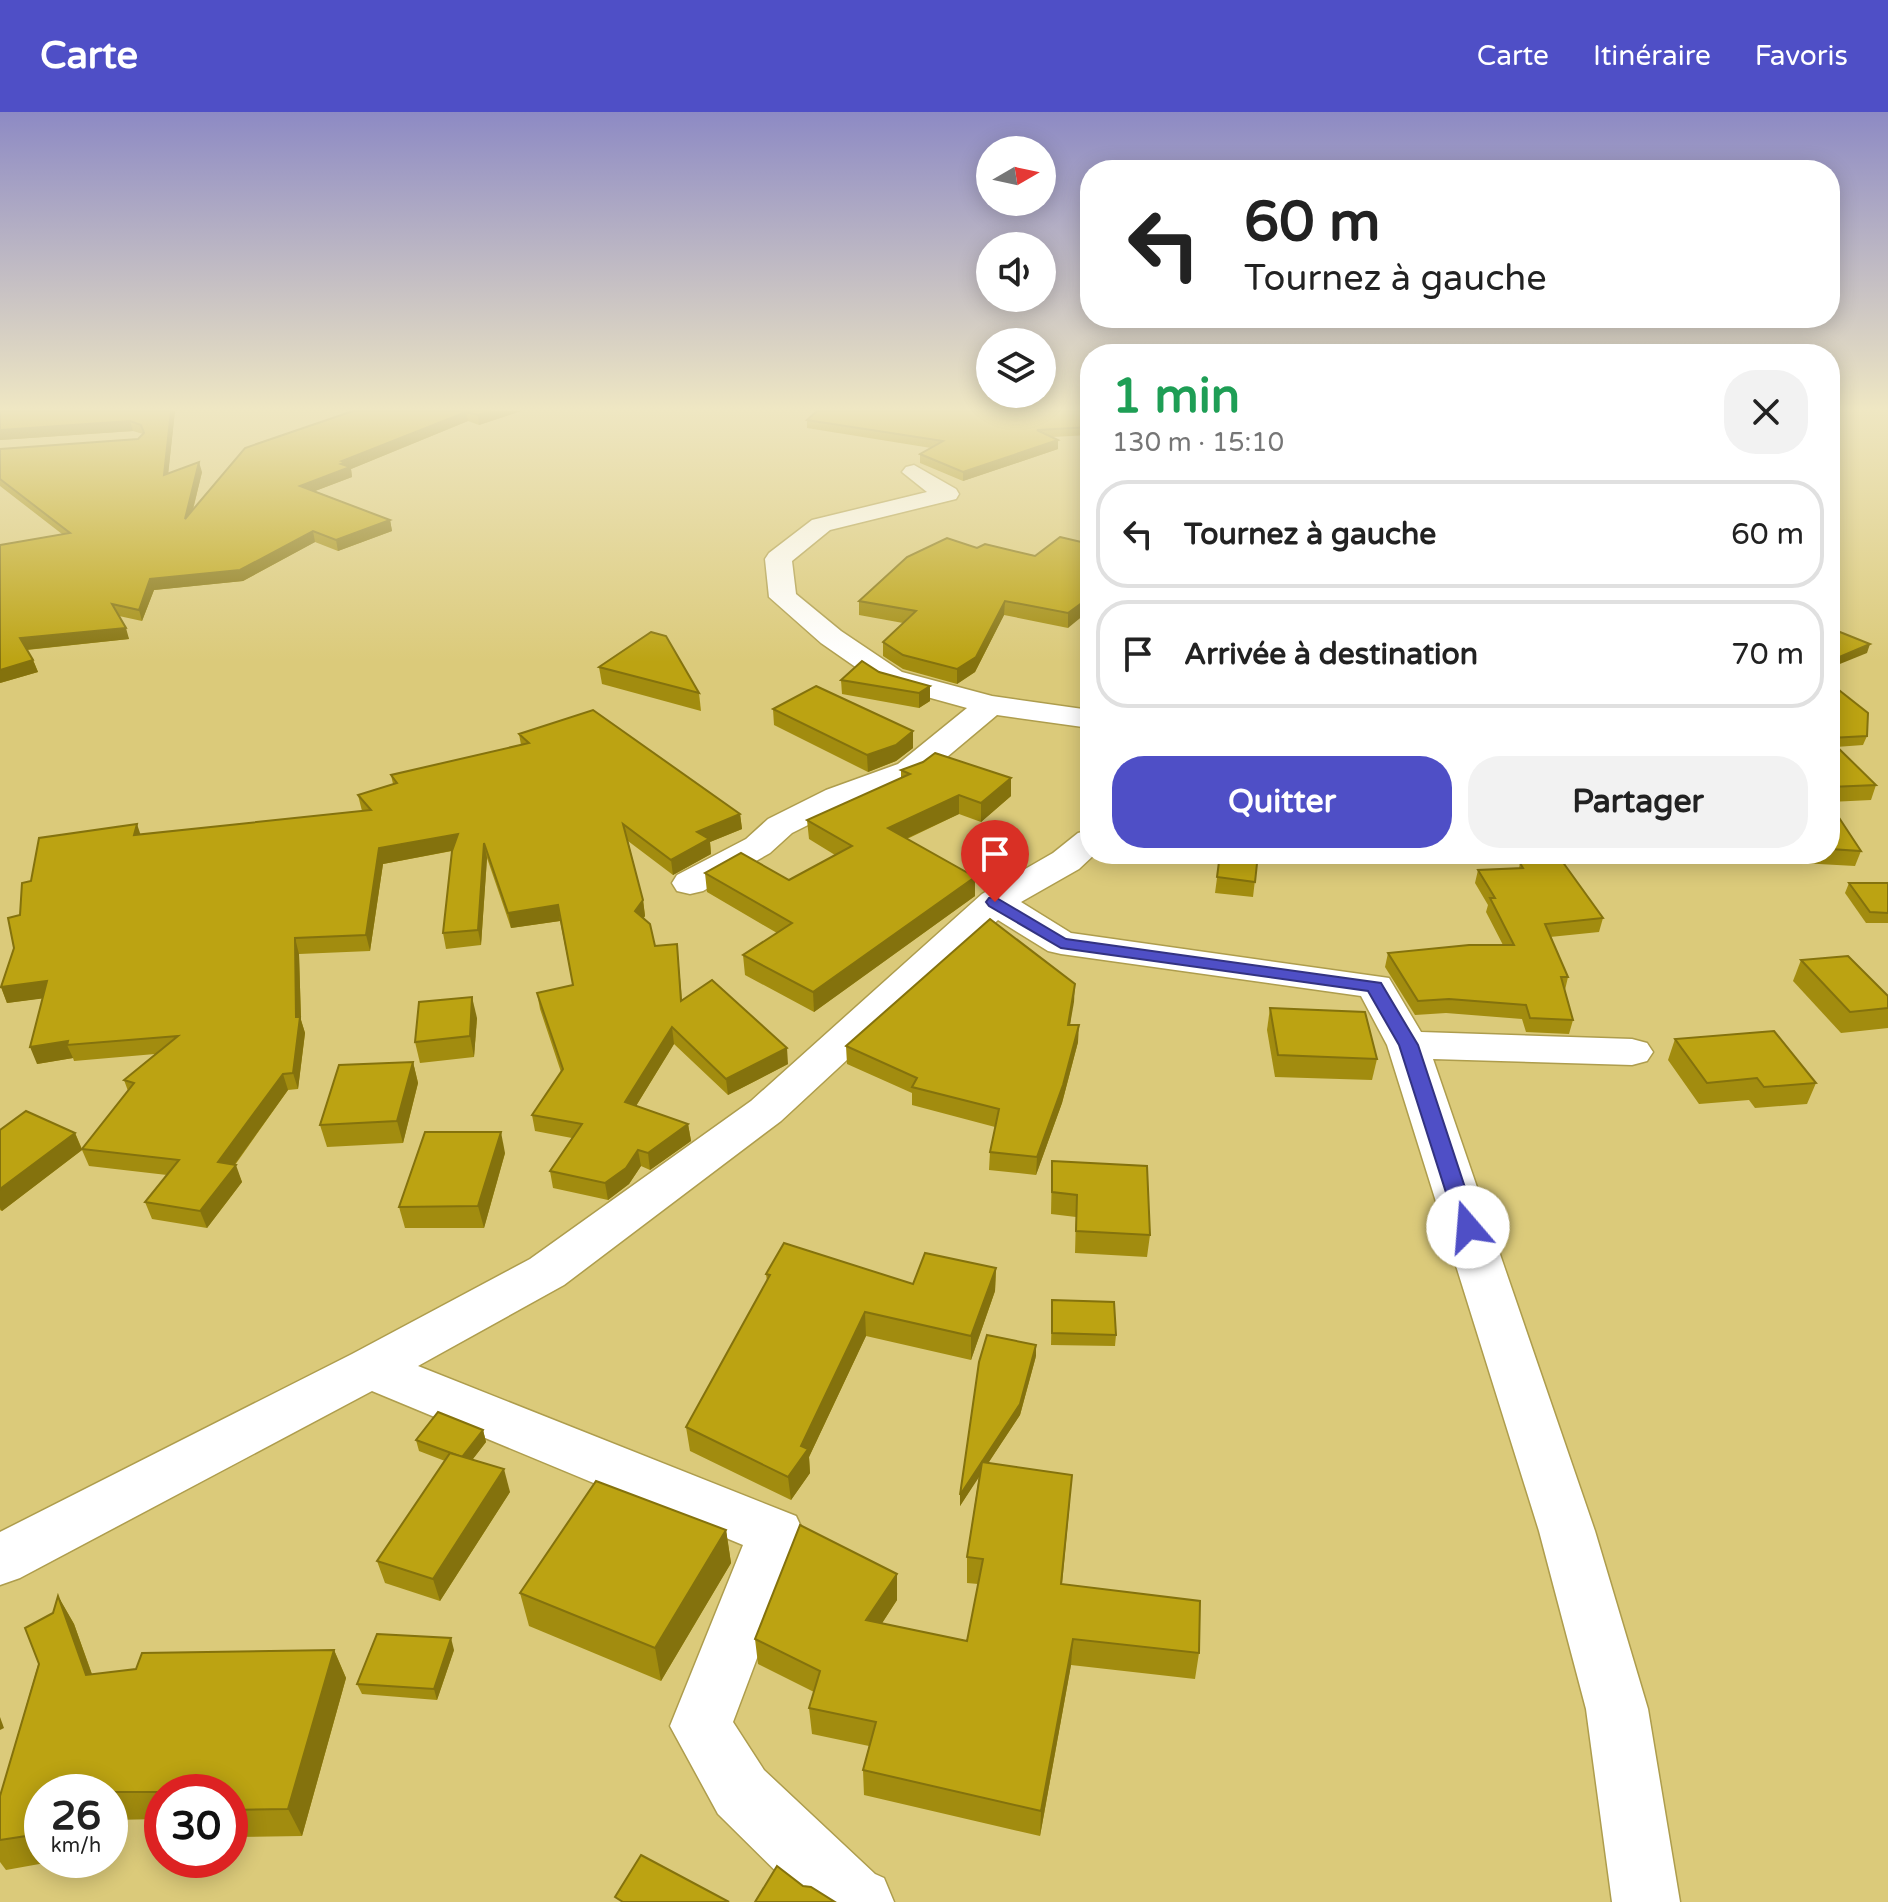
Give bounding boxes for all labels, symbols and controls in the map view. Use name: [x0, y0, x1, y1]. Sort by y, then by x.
text: Carte: [40, 33, 138, 79]
text: Carte: [1477, 39, 1549, 73]
text: Itinéraire: [1593, 39, 1711, 73]
text: Favoris: [1755, 39, 1848, 73]
north arrow: [976, 136, 1056, 216]
map controls: [976, 136, 1056, 408]
text: 60 m: [1244, 189, 1380, 256]
icon: left: [1112, 192, 1216, 296]
button: sound: [976, 232, 1056, 312]
text: Tournez à gauche: [1244, 257, 1547, 300]
button: layers: [976, 328, 1056, 408]
text: 1 min: [1112, 368, 1240, 426]
button: close: [1724, 370, 1808, 454]
text: 130 m · 15:10: [1112, 427, 1284, 458]
icon: left: [1116, 512, 1160, 556]
text: Tournez à gauche: [1184, 516, 1436, 553]
text: 60 m: [1731, 516, 1804, 553]
icon: arrive: [1116, 632, 1160, 676]
text: Arrivée à destination: [1184, 636, 1478, 673]
text: 70 m: [1731, 636, 1804, 673]
button: Quitter: [1112, 756, 1452, 848]
button: Partager: [1468, 756, 1808, 848]
pin: [961, 820, 1029, 902]
icon: arrive: [973, 832, 1017, 876]
position arrow: [1426, 1185, 1510, 1269]
speed limit sign: 30: [144, 1774, 248, 1878]
text: 26: [51, 1792, 101, 1840]
text: km/h: [51, 1834, 101, 1858]

